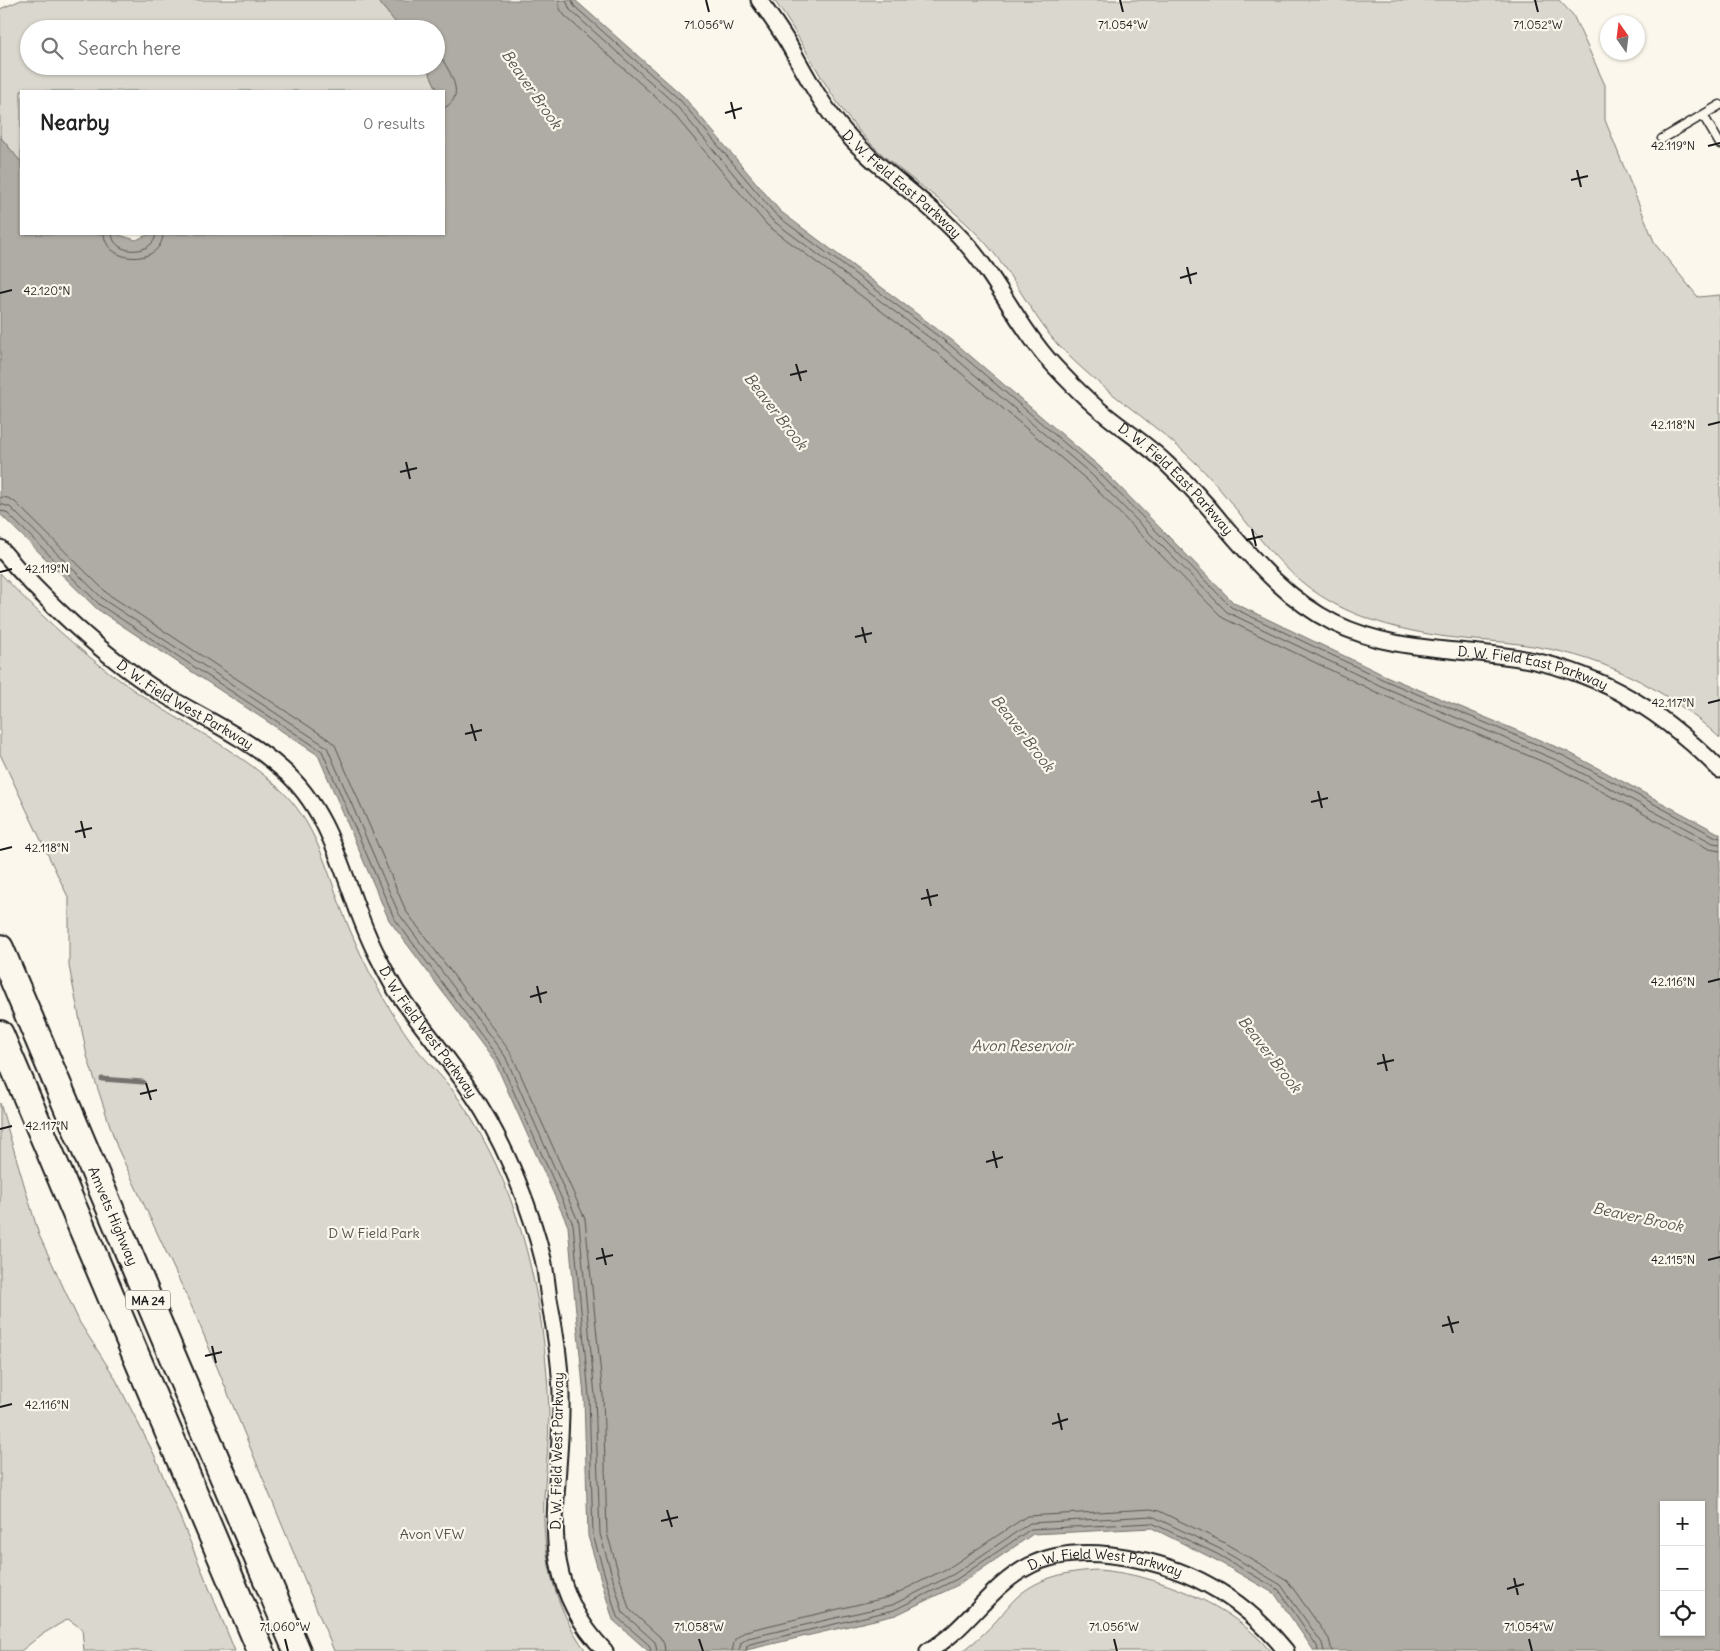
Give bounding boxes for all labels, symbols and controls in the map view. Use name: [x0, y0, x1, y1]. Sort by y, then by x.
north arrow: [1600, 15, 1645, 60]
text: 71.056°W: [684, 17, 734, 32]
text: 71.054°W: [1098, 17, 1148, 32]
text: 71.052°W: [1513, 17, 1563, 32]
search box: [20, 20, 445, 75]
icon: search: [38, 34, 66, 62]
text: Search here: [78, 36, 181, 60]
water label: Beaver Brook: [498, 46, 567, 133]
text: Nearby: [40, 109, 110, 136]
text: 0 results: [363, 113, 425, 133]
street label: D. W. Field East Parkway: [838, 126, 966, 242]
text: 42.119°N: [1651, 138, 1695, 153]
text: 42.120°N: [23, 283, 71, 298]
water label: Beaver Brook: [740, 369, 813, 454]
text: 42.118°N: [1651, 417, 1695, 432]
street label: D. W. Field East Parkway: [1115, 419, 1237, 539]
text: 42.119°N: [25, 561, 69, 576]
street label: D. W. Field East Parkway: [1457, 642, 1611, 694]
street label: D. W. Field West Parkway: [113, 656, 257, 754]
water label: Beaver Brook: [987, 691, 1060, 776]
text: 42.117°N: [1651, 695, 1695, 710]
text: 42.118°N: [25, 840, 69, 855]
street label: D. W. Field West Parkway: [375, 963, 481, 1101]
text: 42.116°N: [1651, 974, 1695, 989]
water label: Beaver Brook: [1234, 1012, 1307, 1097]
water label: Avon Reservoir: [971, 1036, 1074, 1055]
text: 42.117°N: [25, 1118, 69, 1133]
street label: Amvets Highway: [84, 1164, 142, 1268]
water label: Beaver Brook: [1591, 1198, 1686, 1236]
park label: D W Field Park: [328, 1224, 420, 1242]
text: 42.115°N: [1651, 1252, 1695, 1267]
road number: MA 24: [126, 1290, 170, 1310]
street label: D. W. Field West Parkway: [547, 1372, 567, 1530]
text: 42.116°N: [25, 1397, 69, 1412]
map controls: [1660, 1501, 1705, 1636]
button: +: [1660, 1501, 1705, 1546]
park label: Avon VFW: [400, 1525, 464, 1543]
street label: D. W. Field West Parkway: [1025, 1545, 1185, 1581]
button: −: [1660, 1546, 1705, 1591]
button: locate: [1660, 1591, 1705, 1636]
text: 71.060°W: [260, 1619, 310, 1634]
text: 71.058°W: [674, 1619, 724, 1634]
text: 71.056°W: [1089, 1619, 1139, 1634]
text: 71.054°W: [1504, 1619, 1554, 1634]

